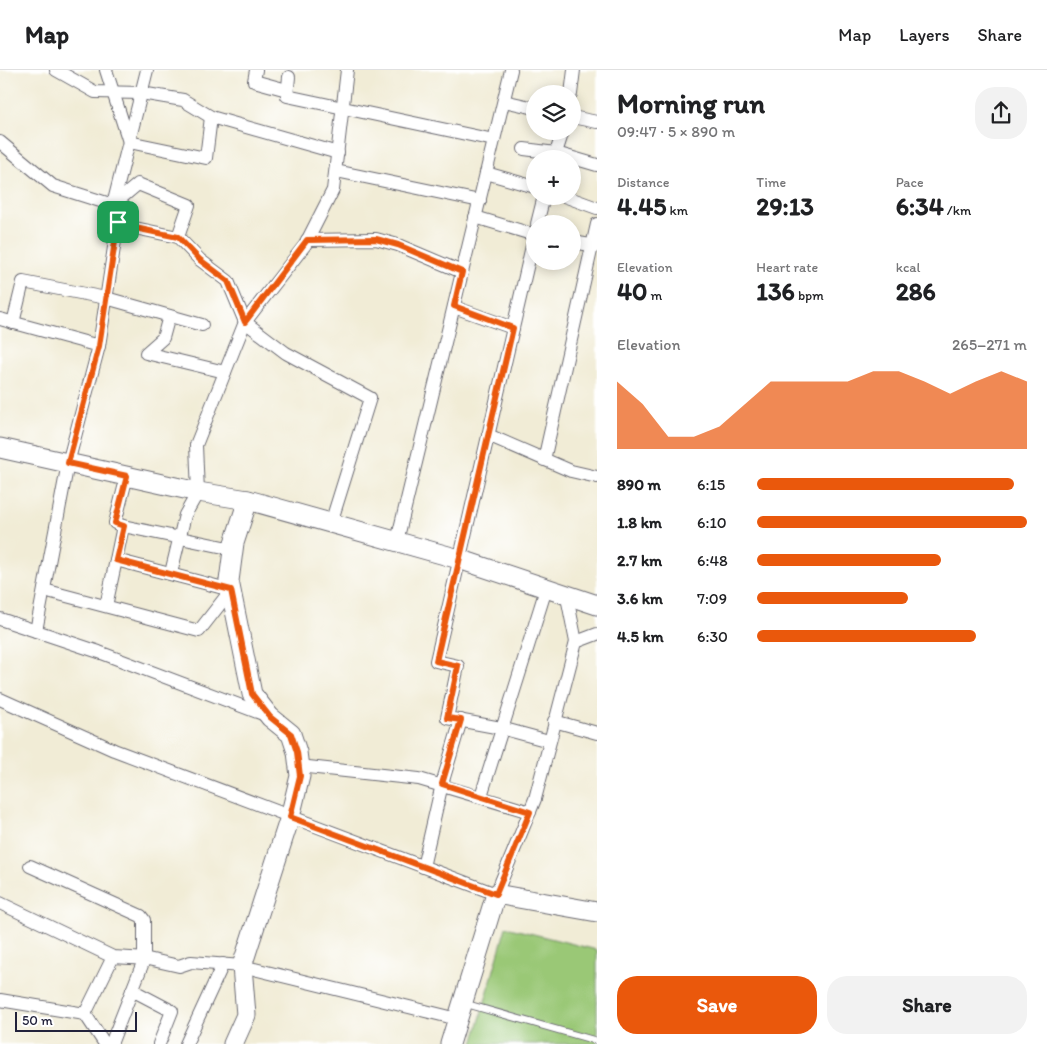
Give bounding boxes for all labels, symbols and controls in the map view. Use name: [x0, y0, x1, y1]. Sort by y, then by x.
text: Map: [25, 20, 69, 49]
text: Map: [838, 24, 871, 46]
text: Layers: [899, 24, 949, 46]
text: Share: [977, 24, 1022, 46]
map controls: [526, 85, 581, 270]
button: layers: [526, 85, 581, 140]
text: Morning run: [617, 86, 765, 120]
button: share: [975, 87, 1027, 139]
text: 09:47 · 5 × 890 m: [617, 122, 735, 141]
button: +: [526, 150, 581, 205]
text: Distance: [617, 174, 669, 191]
text: Time: [756, 174, 786, 191]
text: Pace: [896, 174, 924, 191]
text: 4.45: [617, 191, 666, 221]
text: 29:13: [756, 191, 814, 221]
text: 6:34: [896, 191, 944, 221]
pin: [97, 201, 139, 243]
text: km: [666, 202, 688, 219]
text: /km: [944, 202, 971, 219]
icon: arrive: [104, 208, 132, 236]
button: −: [526, 215, 581, 270]
text: Elevation: [617, 259, 673, 276]
text: Heart rate: [756, 259, 818, 276]
text: kcal: [896, 259, 921, 276]
text: 40: [617, 276, 647, 306]
text: 136: [756, 276, 795, 306]
text: 286: [896, 276, 936, 306]
text: m: [647, 287, 662, 304]
text: bpm: [795, 287, 824, 304]
text: Elevation: [617, 335, 681, 354]
text: 265–271 m: [952, 335, 1027, 354]
text: 890 m: [617, 475, 661, 494]
text: 6:15: [697, 475, 725, 494]
text: 1.8 km: [617, 513, 662, 532]
text: 6:10: [697, 513, 727, 532]
text: 2.7 km: [617, 551, 662, 570]
text: 6:48: [697, 551, 728, 570]
text: 3.6 km: [617, 589, 663, 608]
text: 7:09: [697, 589, 727, 608]
text: 4.5 km: [617, 627, 664, 646]
text: 6:30: [697, 627, 728, 646]
button: Save: [617, 976, 817, 1034]
button: Share: [827, 976, 1027, 1034]
scale bar: [15, 1009, 138, 1032]
text: 50 m: [22, 1012, 53, 1029]

